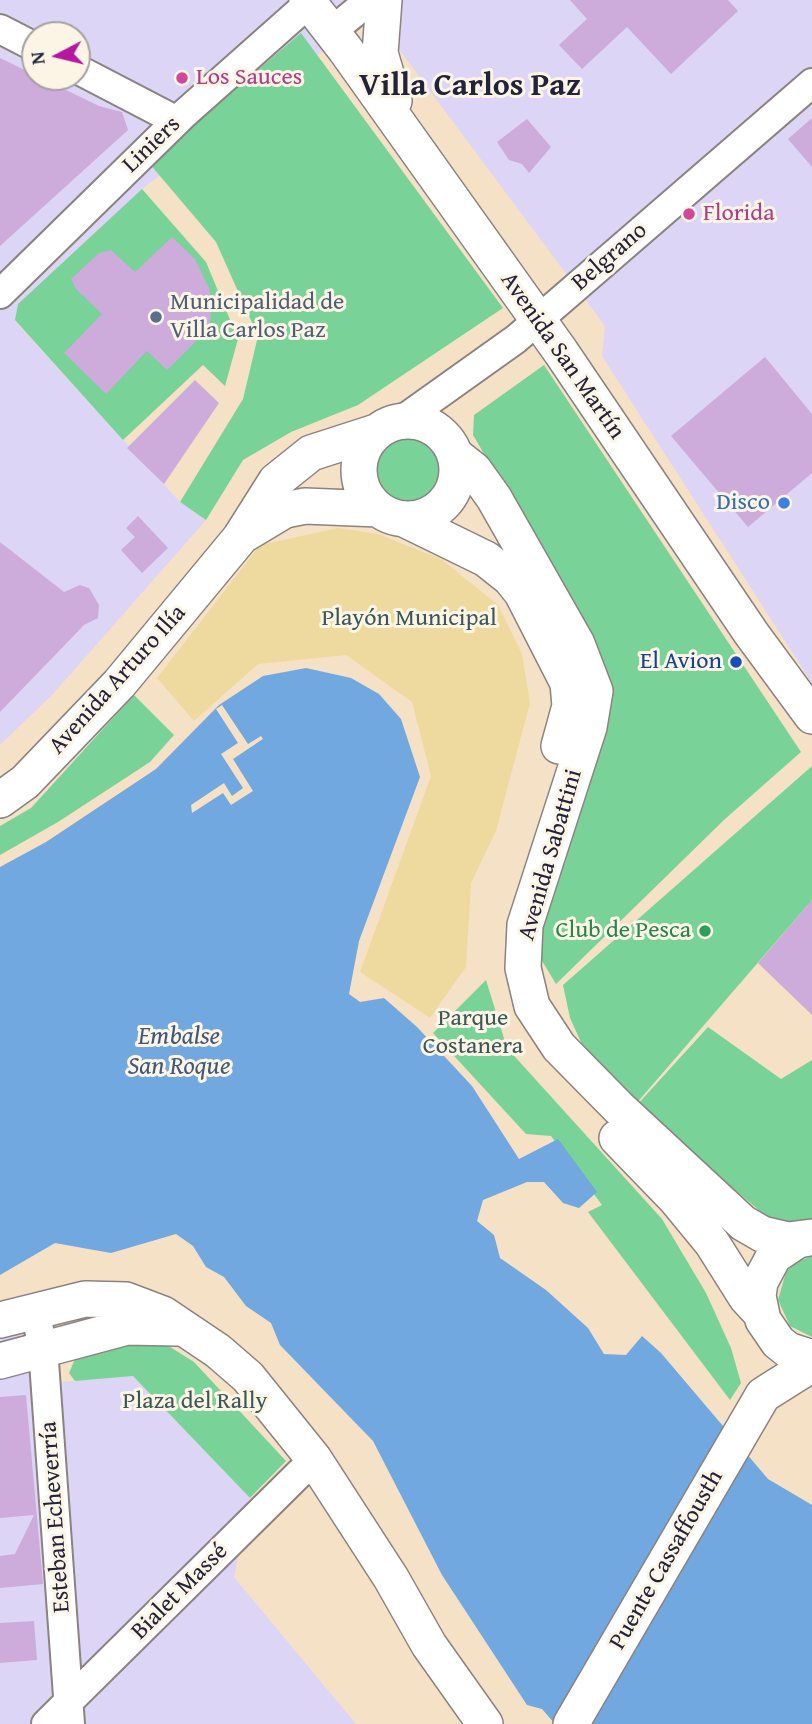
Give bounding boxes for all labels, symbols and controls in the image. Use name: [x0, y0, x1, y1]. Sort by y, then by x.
north arrow: [21, 21, 91, 91]
text: N: [22, 50, 52, 66]
place label: Los Sauces: [196, 64, 302, 92]
district label: Villa Carlos Paz: [359, 68, 581, 106]
marker: Los Sauces: [174, 70, 190, 86]
street label: Liniers: [117, 111, 187, 179]
place label: Florida: [703, 200, 774, 228]
marker: Florida: [681, 206, 697, 222]
street label: Belgrano: [566, 217, 654, 297]
street label: Avenida San Martín: [494, 267, 630, 445]
place label: Municipalidad de Villa Carlos Paz: [170, 289, 344, 345]
marker: Municipalidad de Villa Carlos Paz: [148, 309, 164, 325]
place label: Disco: [716, 489, 770, 517]
marker: Disco: [776, 495, 792, 511]
street label: Avenida Arturo Ilía: [43, 599, 193, 761]
park label: Playón Municipal: [321, 605, 497, 633]
place label: El Avion: [640, 648, 722, 676]
marker: El Avion: [728, 654, 744, 670]
street label: Avenida Sabattini: [513, 766, 589, 944]
place label: Club de Pesca: [555, 917, 691, 945]
marker: Club de Pesca: [697, 923, 713, 939]
park label: Parque Costanera: [423, 1005, 523, 1061]
water label: Embalse San Roque: [128, 1021, 230, 1082]
park label: Plaza del Rally: [123, 1388, 267, 1416]
street label: Esteban Echeverría: [35, 1420, 77, 1614]
street label: Puente Cassaffousth: [604, 1465, 730, 1655]
street label: Bialet Massé: [126, 1538, 234, 1646]

